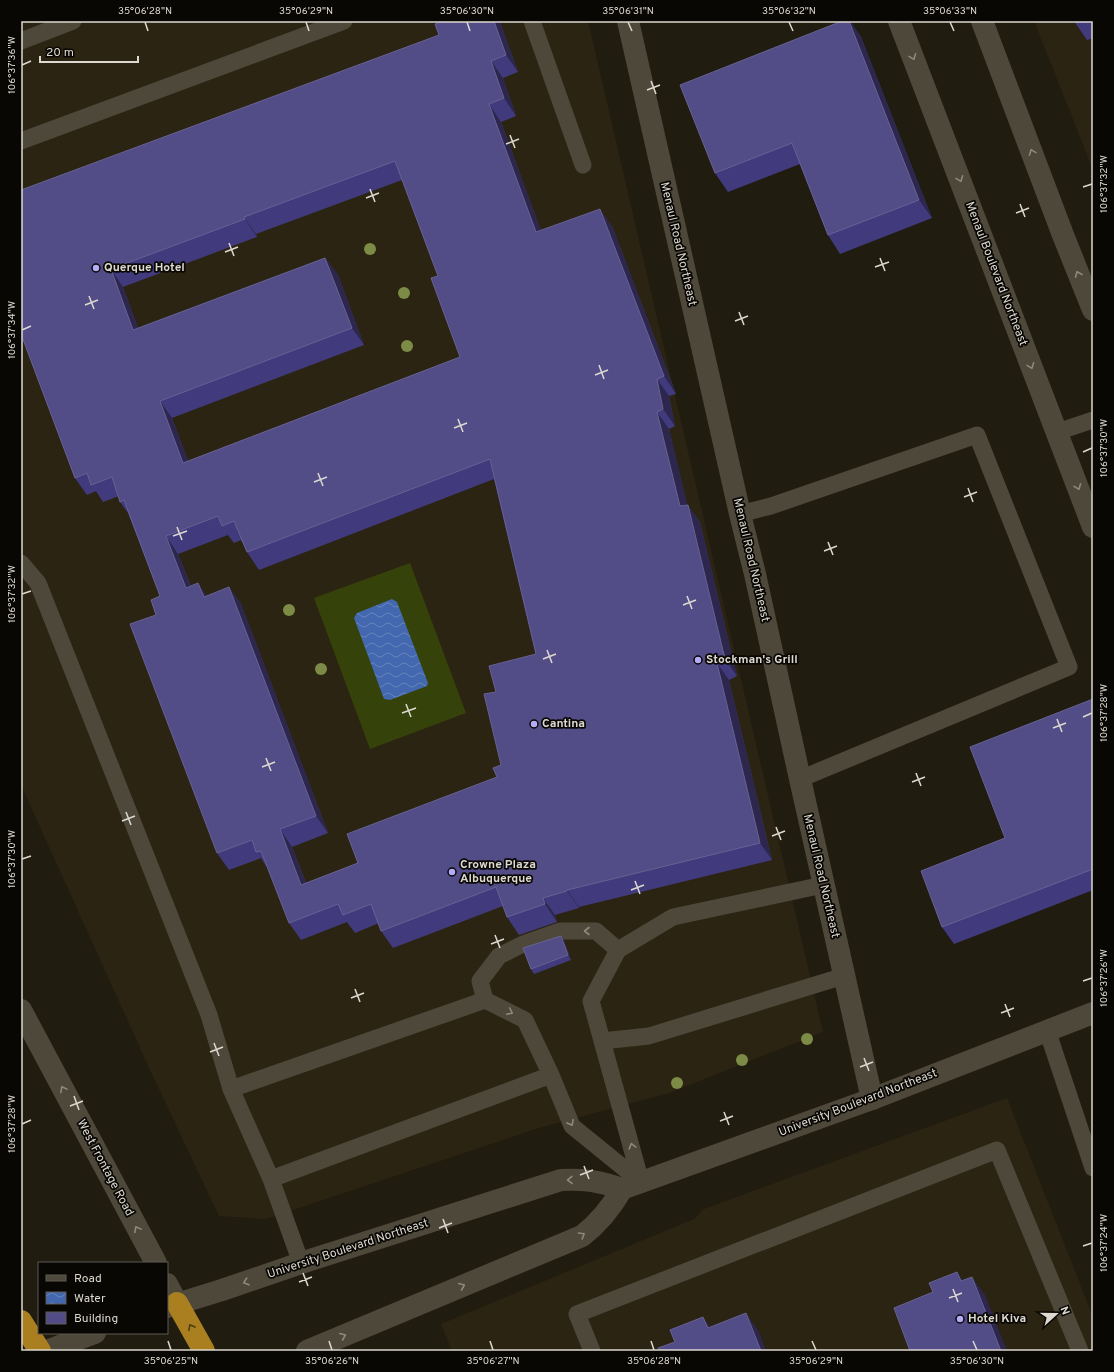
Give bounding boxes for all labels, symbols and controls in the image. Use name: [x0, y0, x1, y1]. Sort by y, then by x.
text: 35°06'28"N: [118, 5, 172, 18]
text: 35°06'29"N: [279, 5, 333, 18]
text: 35°06'30"N: [440, 5, 494, 18]
text: 35°06'31"N: [602, 5, 654, 18]
text: 35°06'32"N: [762, 5, 816, 18]
text: 35°06'33"N: [923, 5, 977, 18]
text: 106°37'36"W: [6, 36, 19, 94]
scale bar: [40, 38, 138, 64]
text: 20 m: [46, 45, 74, 61]
one-way arrow: [909, 54, 917, 61]
one-way arrow: [1028, 149, 1036, 156]
text: 106°37'32"W: [1098, 155, 1111, 213]
one-way arrow: [955, 175, 963, 182]
street label: Menaul Road Northeast: [656, 180, 700, 308]
street label: Menaul Boulevard Northeast: [961, 200, 1031, 348]
place label: Querque Hotel: [104, 260, 185, 276]
marker: Querque Hotel: [91, 263, 101, 273]
one-way arrow: [1075, 270, 1083, 277]
text: 106°37'34"W: [6, 301, 19, 359]
one-way arrow: [1027, 362, 1035, 369]
text: 106°37'30"W: [1098, 419, 1111, 477]
one-way arrow: [1073, 483, 1081, 490]
street label: Menaul Road Northeast: [729, 496, 773, 624]
text: 106°37'32"W: [6, 565, 19, 623]
place label: Stockman's Grill: [706, 652, 798, 668]
marker: Stockman's Grill: [693, 655, 703, 665]
text: 106°37'28"W: [1098, 684, 1111, 742]
place label: Cantina: [542, 716, 585, 732]
marker: Cantina: [529, 719, 539, 729]
street label: Menaul Road Northeast: [799, 812, 843, 940]
text: 106°37'30"W: [6, 830, 19, 888]
place label: Crowne Plaza Albuquerque: [460, 857, 536, 887]
marker: Crowne Plaza Albuquerque: [447, 867, 457, 877]
one-way arrow: [584, 927, 590, 935]
text: 106°37'26"W: [1098, 949, 1111, 1007]
one-way arrow: [506, 1007, 513, 1015]
street label: University Boulevard Northeast: [776, 1065, 940, 1141]
one-way arrow: [60, 1086, 68, 1093]
text: 106°37'28"W: [6, 1095, 19, 1153]
street label: West Frontage Road: [73, 1117, 137, 1219]
one-way arrow: [566, 1118, 574, 1125]
one-way arrow: [628, 1143, 636, 1150]
one-way arrow: [567, 1175, 573, 1184]
text: 106°37'24"W: [1098, 1214, 1111, 1272]
street label: University Boulevard Northeast: [265, 1215, 431, 1283]
one-way arrow: [135, 1225, 142, 1233]
one-way arrow: [578, 1232, 585, 1239]
legend: [38, 1262, 168, 1334]
text: Road: [74, 1271, 102, 1287]
one-way arrow: [243, 1277, 250, 1286]
one-way arrow: [459, 1282, 466, 1290]
text: Water: [74, 1291, 106, 1307]
north arrow: [1036, 1294, 1076, 1334]
text: N: [1056, 1305, 1072, 1317]
text: Building: [74, 1311, 118, 1327]
place label: Hotel Kiva: [968, 1311, 1026, 1327]
marker: Hotel Kiva: [955, 1314, 965, 1324]
one-way arrow: [188, 1324, 195, 1331]
one-way arrow: [338, 1333, 346, 1341]
text: 35°06'25"N: [144, 1355, 198, 1368]
text: 35°06'26"N: [305, 1355, 359, 1368]
text: 35°06'27"N: [466, 1355, 520, 1368]
text: 35°06'28"N: [627, 1355, 681, 1368]
text: 35°06'29"N: [789, 1355, 843, 1368]
text: 35°06'30"N: [950, 1355, 1004, 1368]

